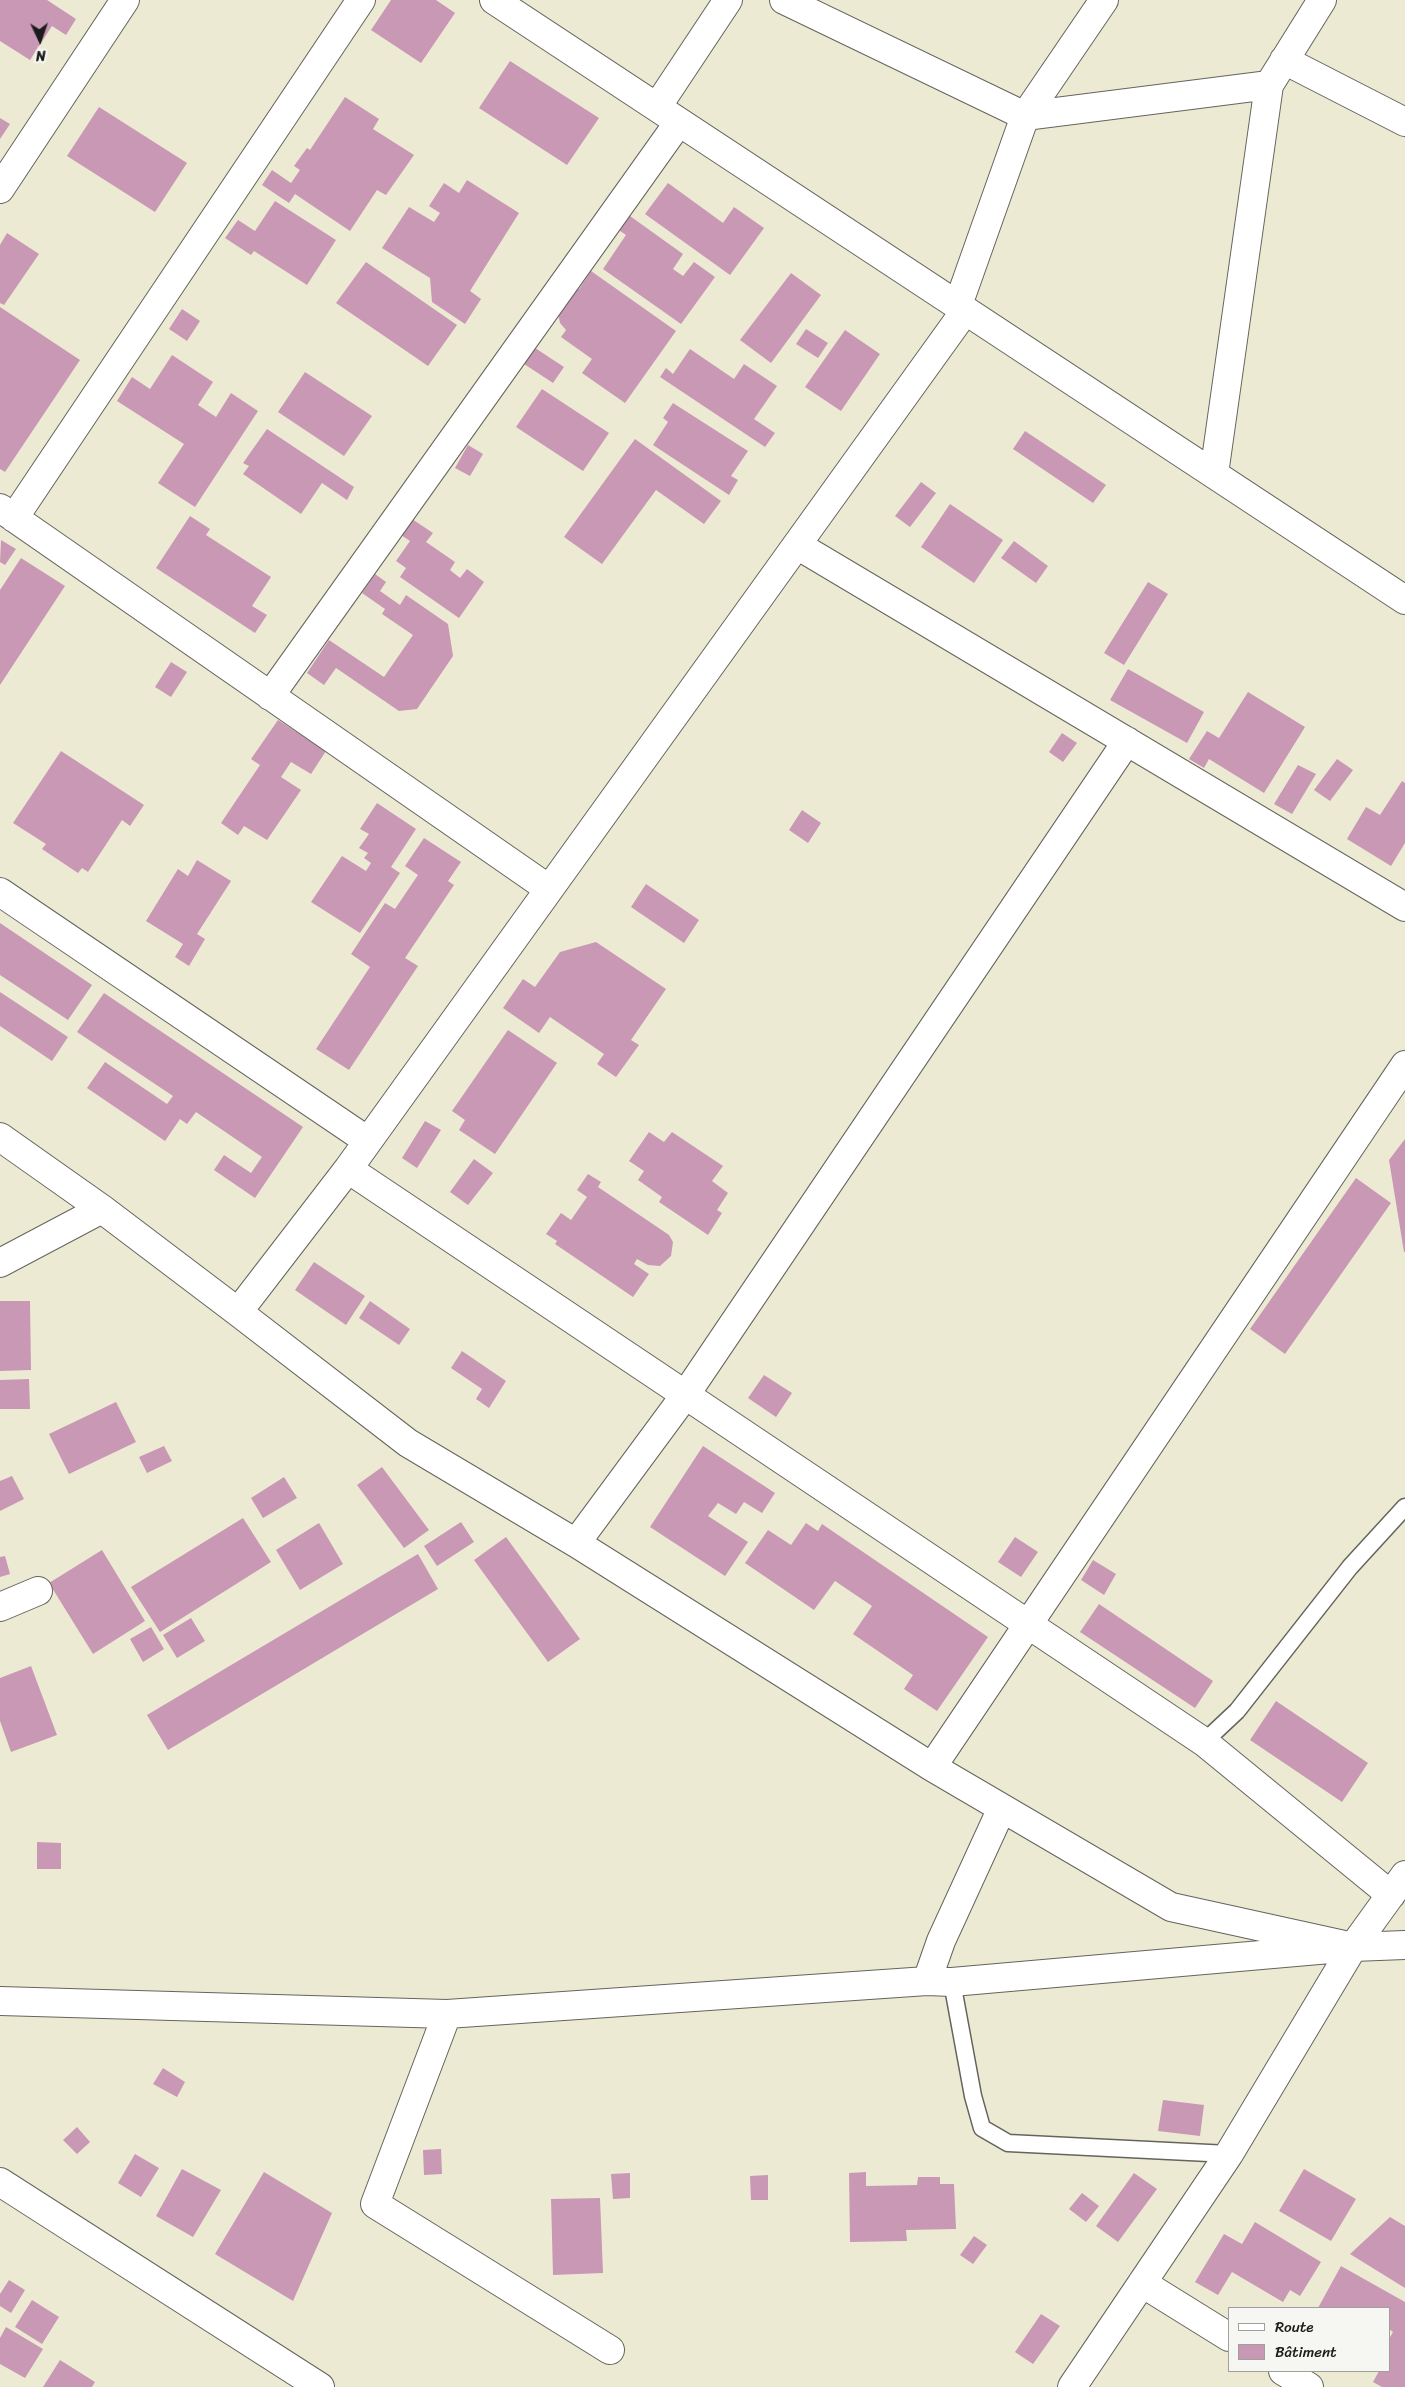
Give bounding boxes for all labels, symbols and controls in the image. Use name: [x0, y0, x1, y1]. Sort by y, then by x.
north arrow: [15, 15, 65, 65]
text: N: [35, 43, 46, 68]
legend: [1228, 2307, 1390, 2372]
text: Route: [1275, 2314, 1314, 2340]
text: Bâtiment: [1275, 2339, 1337, 2365]

